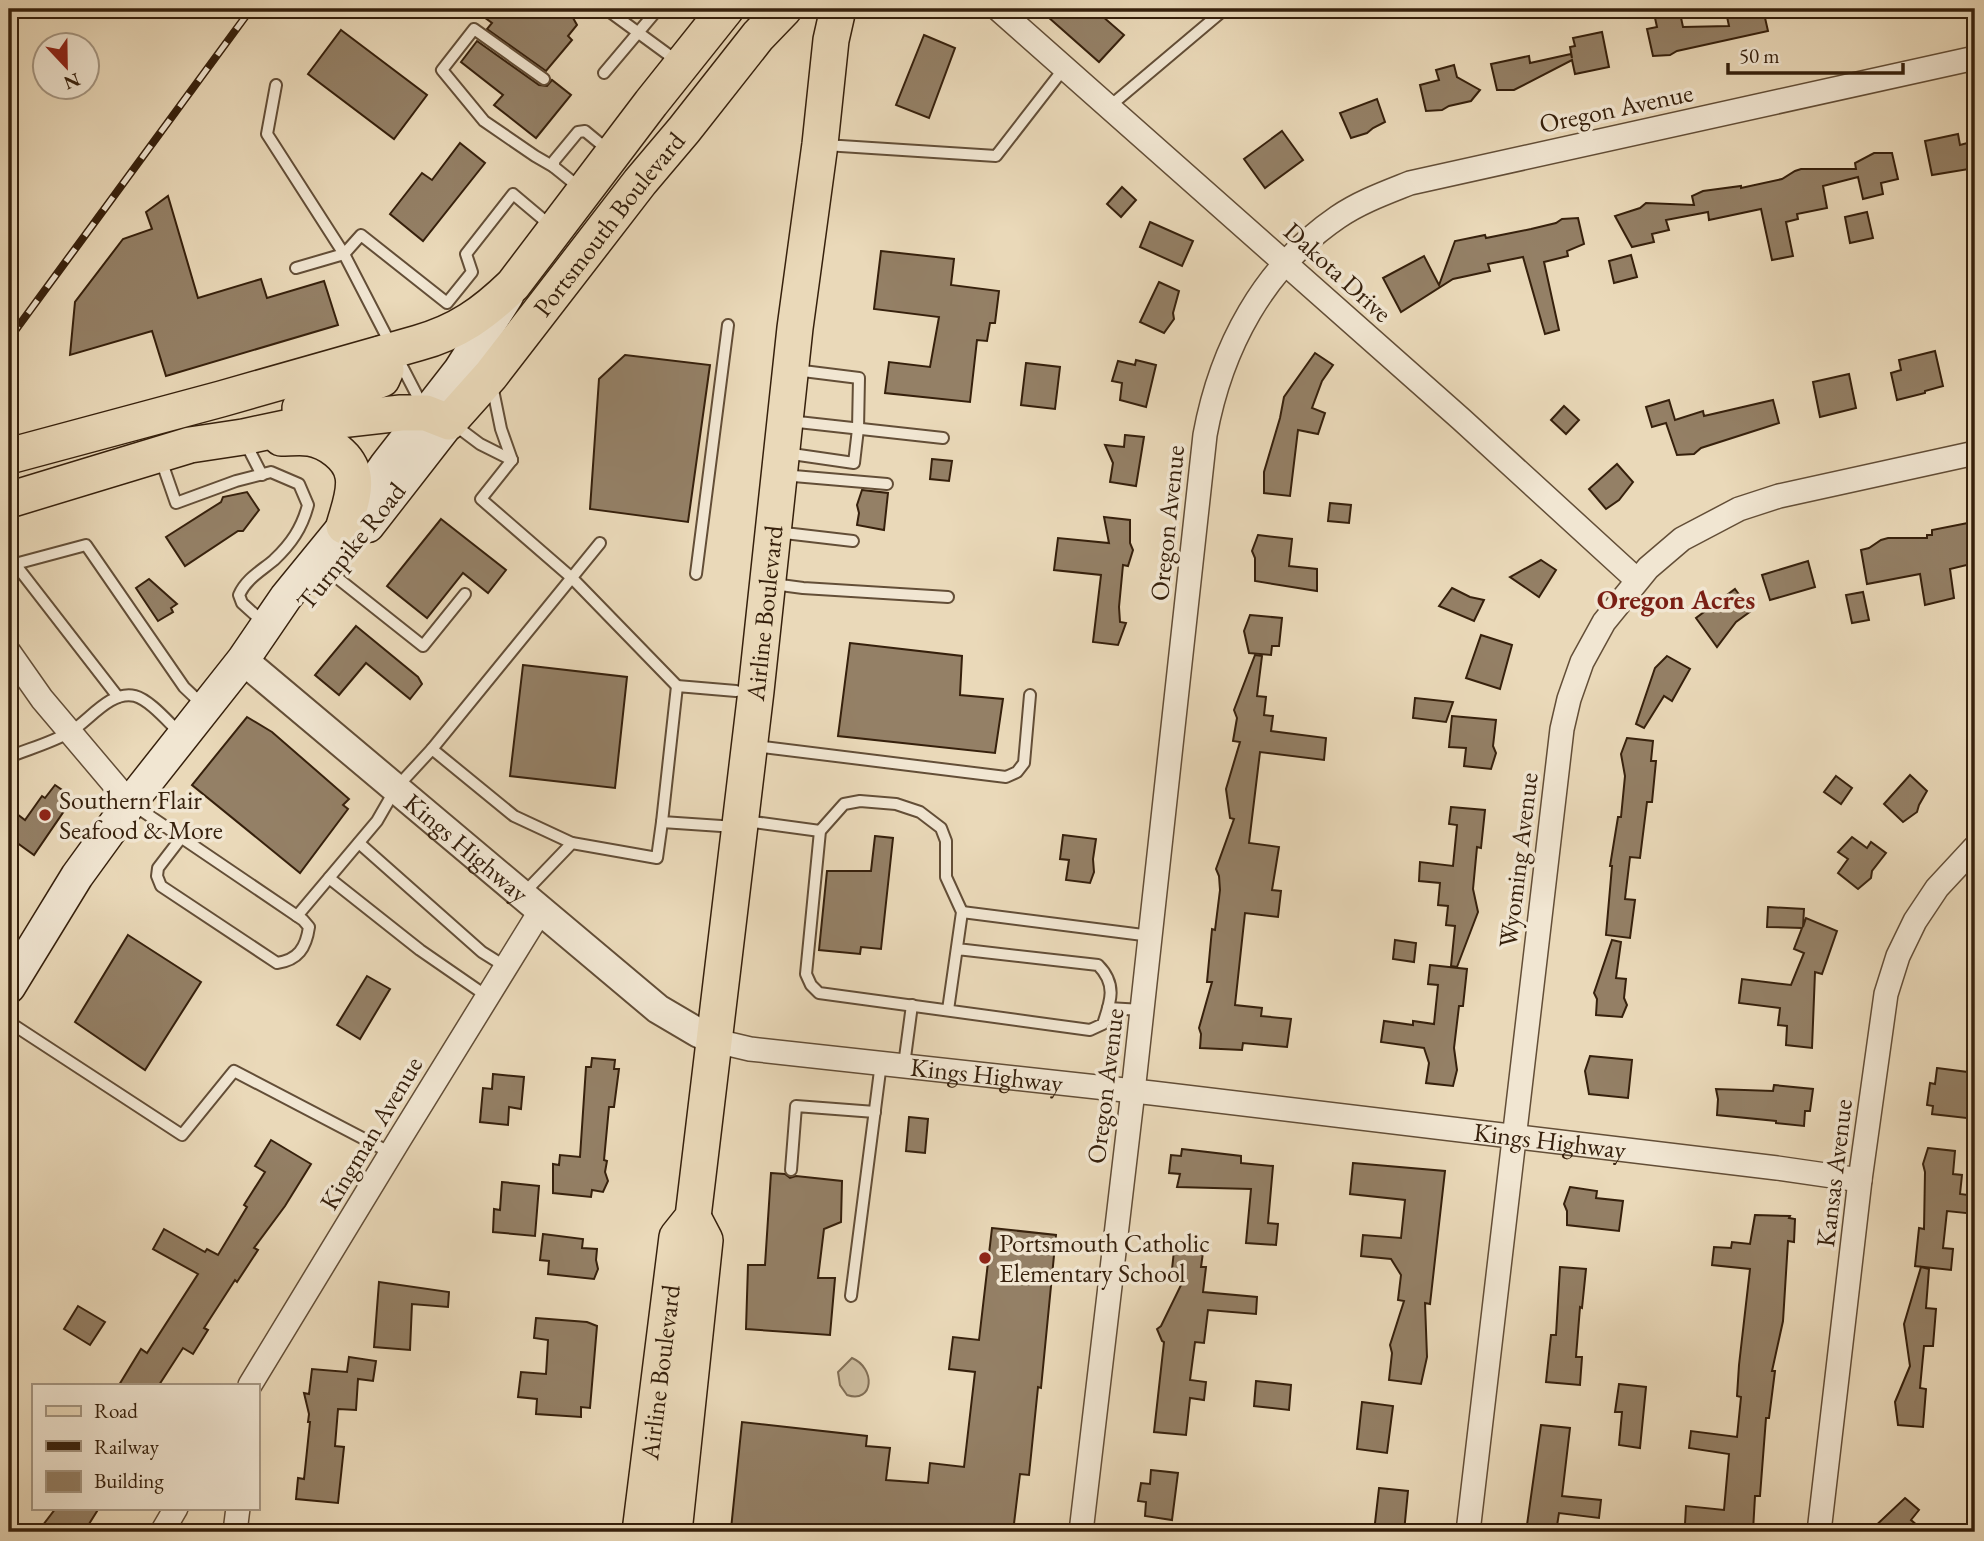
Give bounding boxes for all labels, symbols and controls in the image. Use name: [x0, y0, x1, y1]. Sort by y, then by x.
north arrow: [32, 32, 102, 102]
scale bar: [1728, 32, 1904, 76]
text: 50 m: [1739, 42, 1780, 69]
text: N: [60, 67, 84, 96]
street label: Oregon Avenue: [1536, 75, 1696, 141]
street label: Portsmouth Boulevard: [525, 124, 693, 323]
street label: Dakota Drive: [1277, 214, 1399, 330]
street label: Oregon Avenue: [1142, 443, 1192, 603]
street label: Turnpike Road: [289, 474, 414, 617]
street label: Airline Boulevard: [738, 523, 791, 704]
district label: Oregon Acres: [1597, 581, 1755, 617]
street label: Wyoming Avenue: [1490, 770, 1546, 950]
place label: Southern Flair Seafood & More: [59, 783, 223, 847]
street label: Kings Highway: [397, 786, 537, 911]
marker: Southern Flair Seafood & More: [37, 807, 53, 823]
street label: Oregon Avenue: [1079, 1006, 1131, 1166]
street label: Kingman Avenue: [312, 1050, 430, 1216]
street label: Kings Highway: [909, 1050, 1065, 1100]
street label: Kansas Avenue: [1808, 1097, 1860, 1249]
street label: Kings Highway: [1472, 1115, 1628, 1167]
place label: Portsmouth Catholic Elementary School: [999, 1226, 1210, 1290]
marker: Portsmouth Catholic Elementary School: [977, 1250, 993, 1266]
street label: Airline Boulevard: [632, 1282, 688, 1463]
legend: [32, 1384, 259, 1510]
text: Road: [94, 1397, 138, 1424]
text: Railway: [94, 1433, 160, 1460]
text: Building: [94, 1467, 164, 1494]

